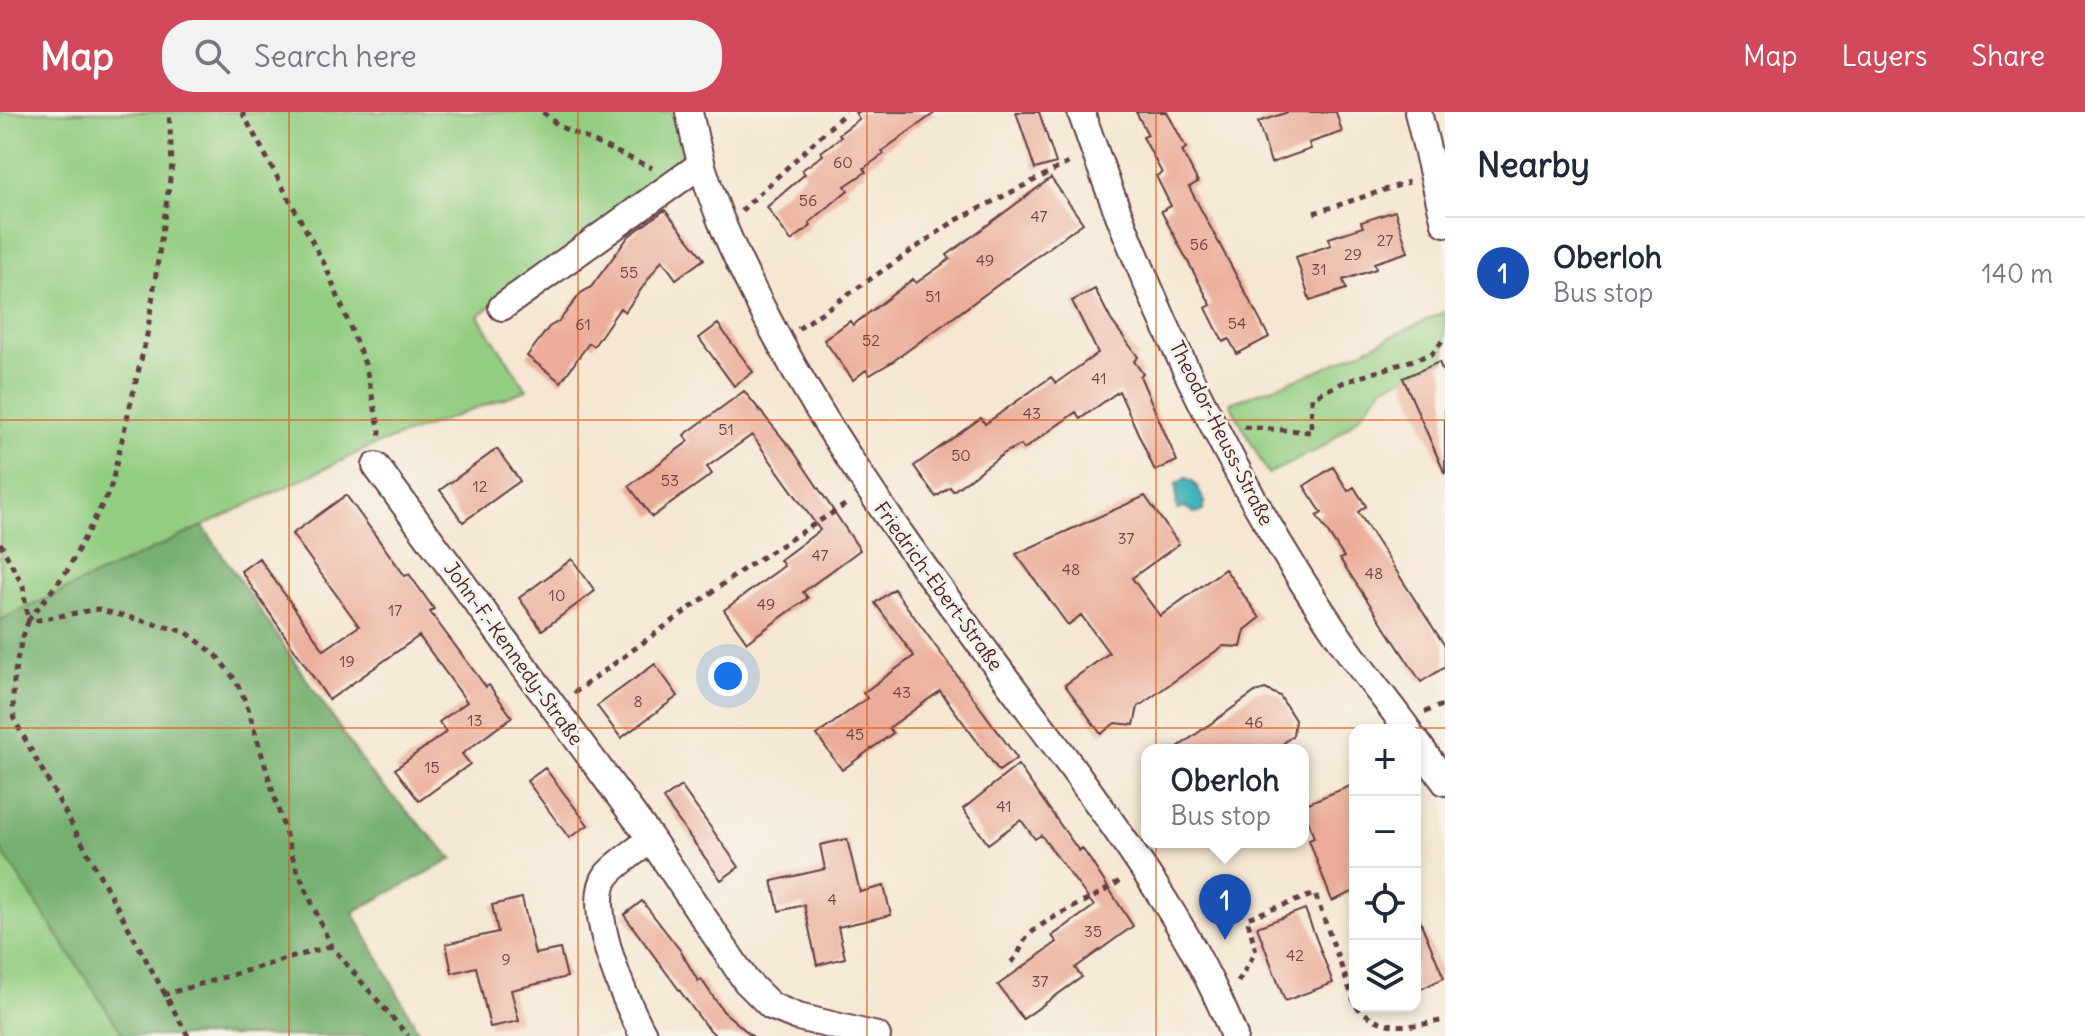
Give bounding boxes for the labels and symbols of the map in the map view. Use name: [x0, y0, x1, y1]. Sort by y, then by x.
house number: 60: [833, 152, 853, 172]
house number: 56: [799, 190, 817, 210]
house number: 47: [1031, 206, 1048, 226]
house number: 27: [1377, 230, 1393, 250]
house number: 56: [1190, 234, 1208, 254]
house number: 29: [1344, 244, 1362, 264]
house number: 49: [976, 250, 994, 270]
house number: 31: [1311, 259, 1327, 279]
house number: 55: [620, 262, 638, 282]
house number: 51: [925, 286, 941, 306]
house number: 54: [1228, 313, 1246, 333]
house number: 61: [575, 314, 591, 334]
house number: 52: [862, 330, 880, 350]
street label: Theodor-Heuss-Straße: [1165, 337, 1279, 529]
house number: 41: [1091, 368, 1107, 388]
house number: 43: [1023, 403, 1041, 423]
house number: 51: [718, 419, 734, 439]
house number: 50: [951, 445, 971, 465]
house number: 53: [661, 470, 679, 490]
house number: 12: [472, 476, 488, 496]
street label: Friedrich-Ebert-Straße: [869, 497, 1009, 675]
house number: 37: [1118, 528, 1135, 548]
house number: 47: [812, 545, 829, 565]
street label: John-F.-Kennedy-Straße: [439, 556, 589, 750]
house number: 48: [1062, 559, 1080, 579]
house number: 48: [1365, 563, 1383, 583]
house number: 10: [549, 585, 565, 605]
house number: 49: [757, 594, 775, 614]
house number: 17: [388, 600, 402, 620]
house number: 19: [339, 651, 355, 671]
your location: [708, 656, 748, 696]
house number: 43: [893, 682, 911, 702]
house number: 8: [633, 691, 643, 711]
house number: 13: [467, 710, 483, 730]
house number: 46: [1245, 712, 1263, 732]
house number: 45: [846, 724, 864, 744]
house number: 15: [424, 757, 440, 777]
house number: 41: [996, 796, 1012, 816]
pin: 1: [1199, 874, 1251, 940]
house number: 4: [827, 889, 837, 909]
house number: 35: [1084, 921, 1102, 941]
house number: 42: [1286, 945, 1304, 965]
house number: 9: [501, 949, 511, 969]
house number: 37: [1032, 971, 1049, 991]

